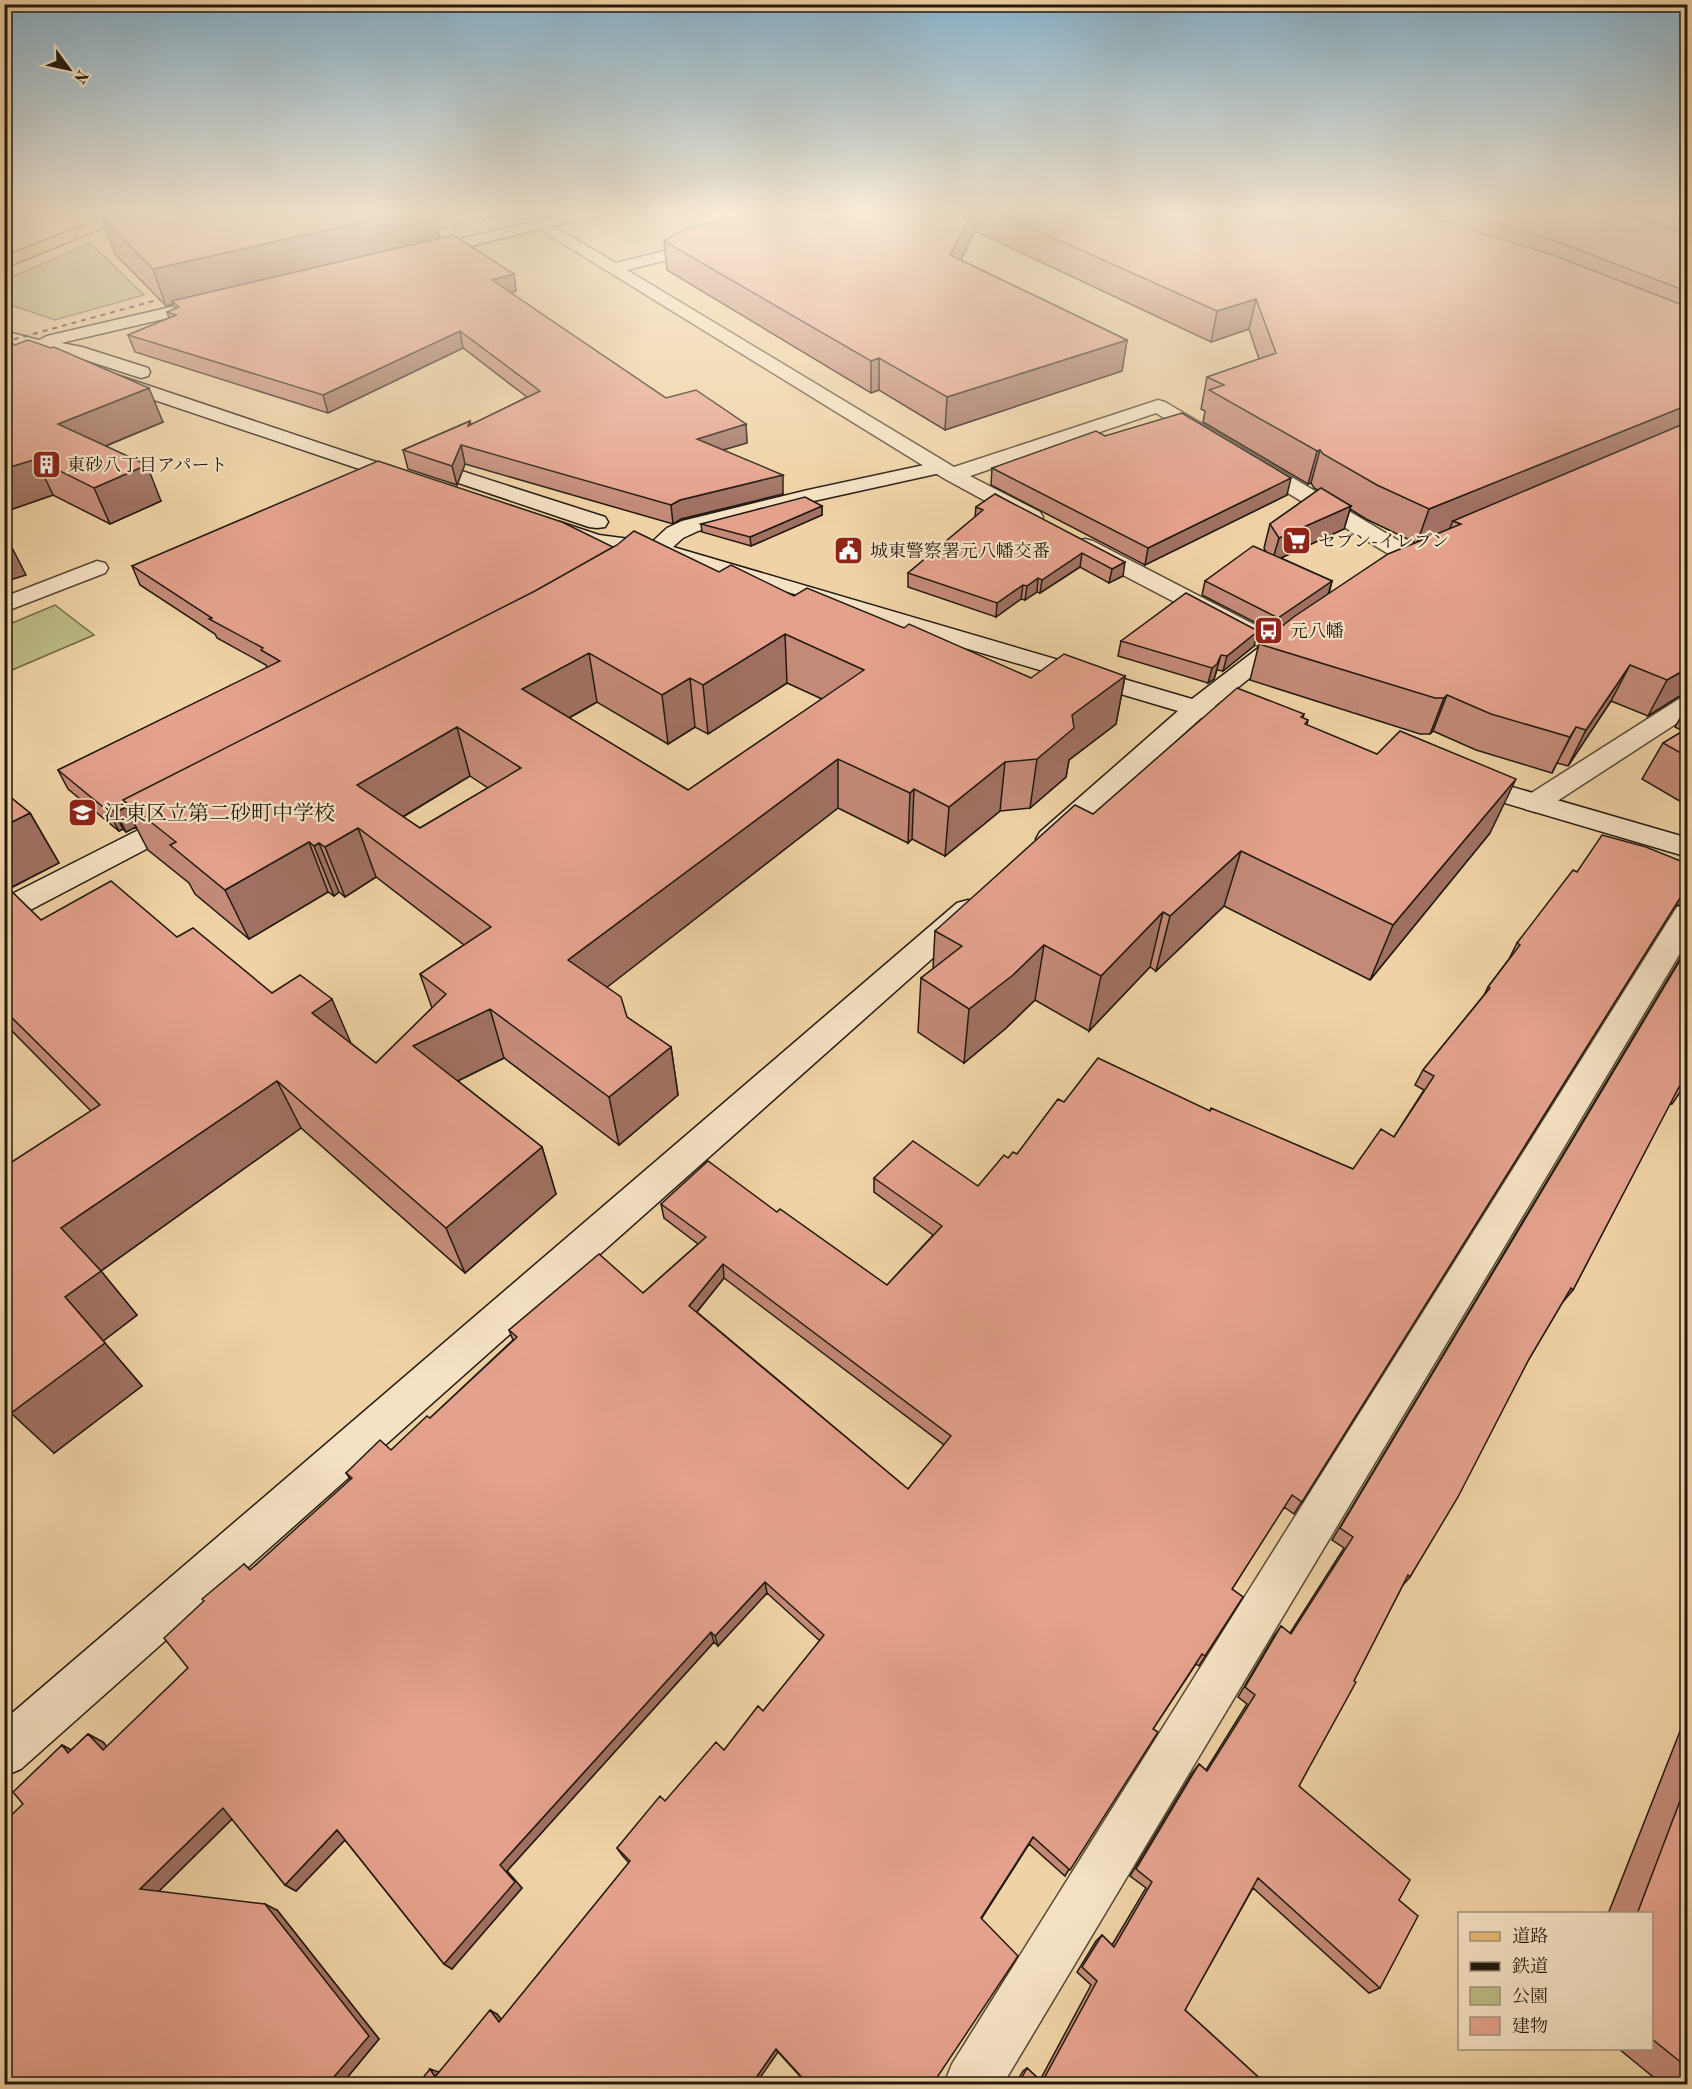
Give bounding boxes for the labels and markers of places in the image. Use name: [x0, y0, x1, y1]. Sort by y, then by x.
building icon: 東砂八丁目アパート: [30, 449, 62, 481]
place label: 東砂八丁目アパート: [67, 455, 228, 475]
supermarket icon: セブン-イレブン: [1281, 525, 1313, 557]
place label: セブン-イレブン: [1318, 532, 1449, 551]
public building icon: 城東警察署元八幡交番: [833, 535, 865, 567]
place label: 城東警察署元八幡交番: [870, 541, 1050, 561]
bus stop icon: 元八幡: [1253, 615, 1285, 647]
place label: 元八幡: [1290, 621, 1344, 641]
school or university icon: 江東区立第二砂町中学校: [67, 797, 99, 829]
place label: 江東区立第二砂町中学校: [104, 802, 335, 825]

